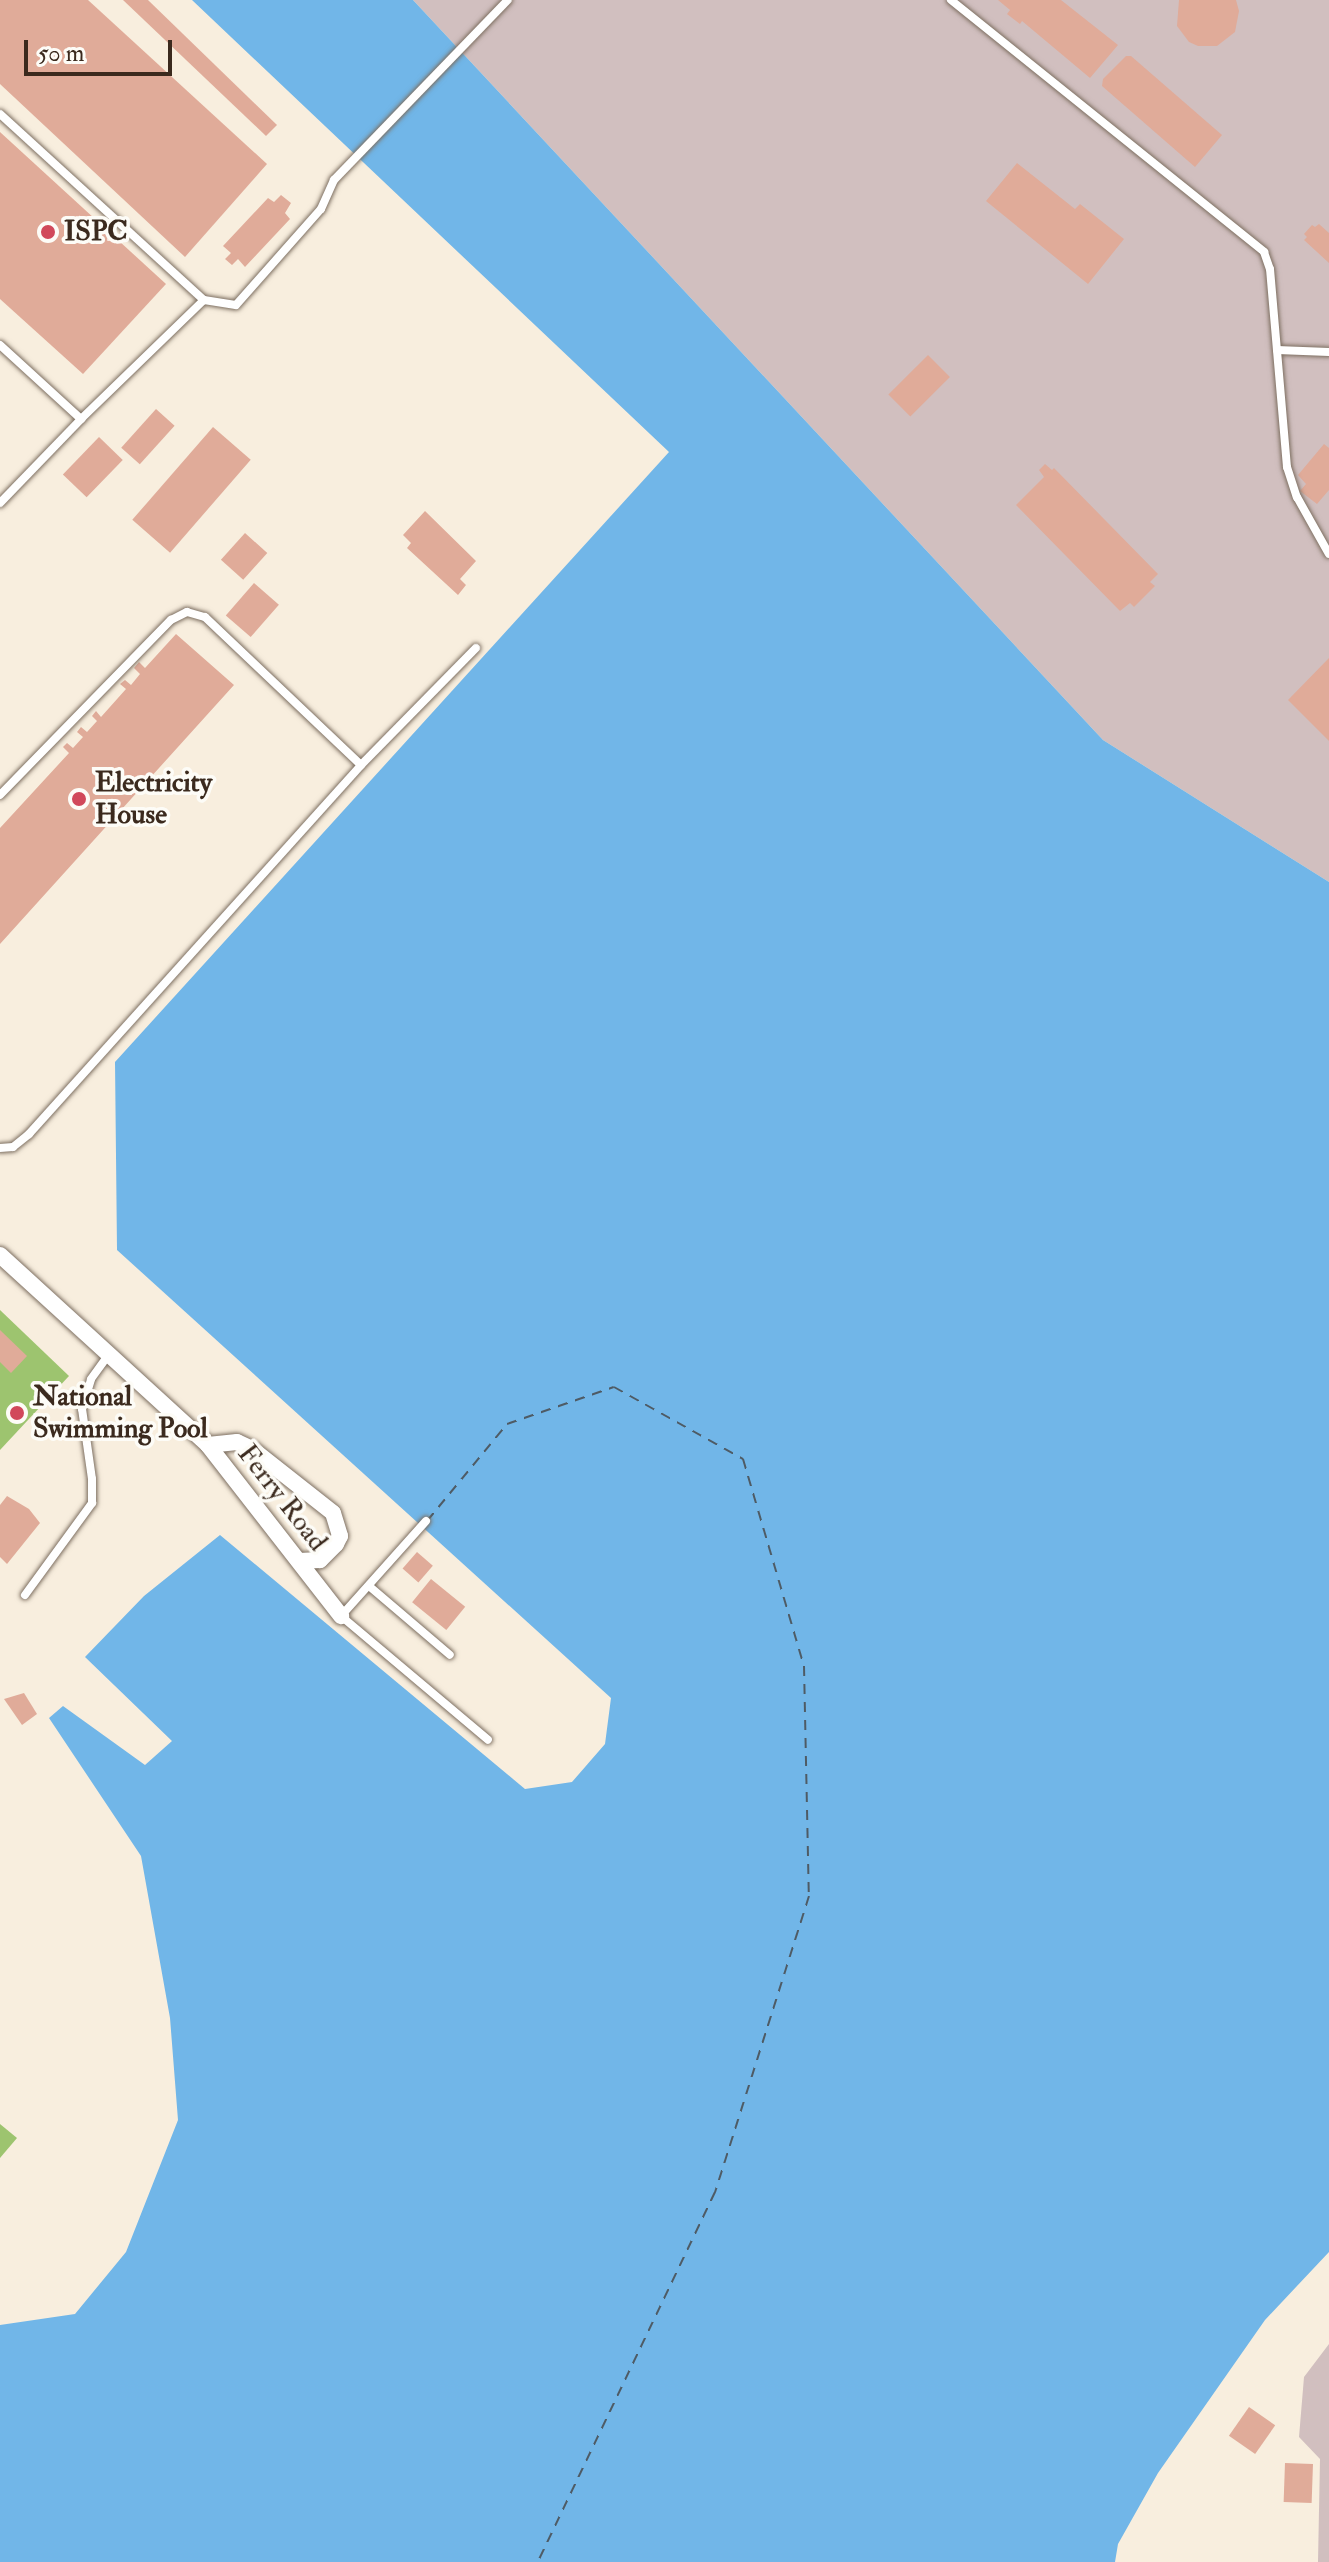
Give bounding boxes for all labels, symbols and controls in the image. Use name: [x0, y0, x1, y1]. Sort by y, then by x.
scale bar: [28, 24, 176, 74]
text: 50 m: [38, 38, 84, 69]
place label: ISPC: [64, 215, 128, 249]
marker: ISPC: [39, 223, 57, 241]
place label: Electricity House: [95, 766, 212, 832]
marker: Electricity House: [70, 790, 88, 808]
place label: National Swimming Pool: [33, 1380, 208, 1446]
marker: National Swimming Pool: [8, 1404, 26, 1422]
street label: Ferry Road: [230, 1438, 334, 1558]

